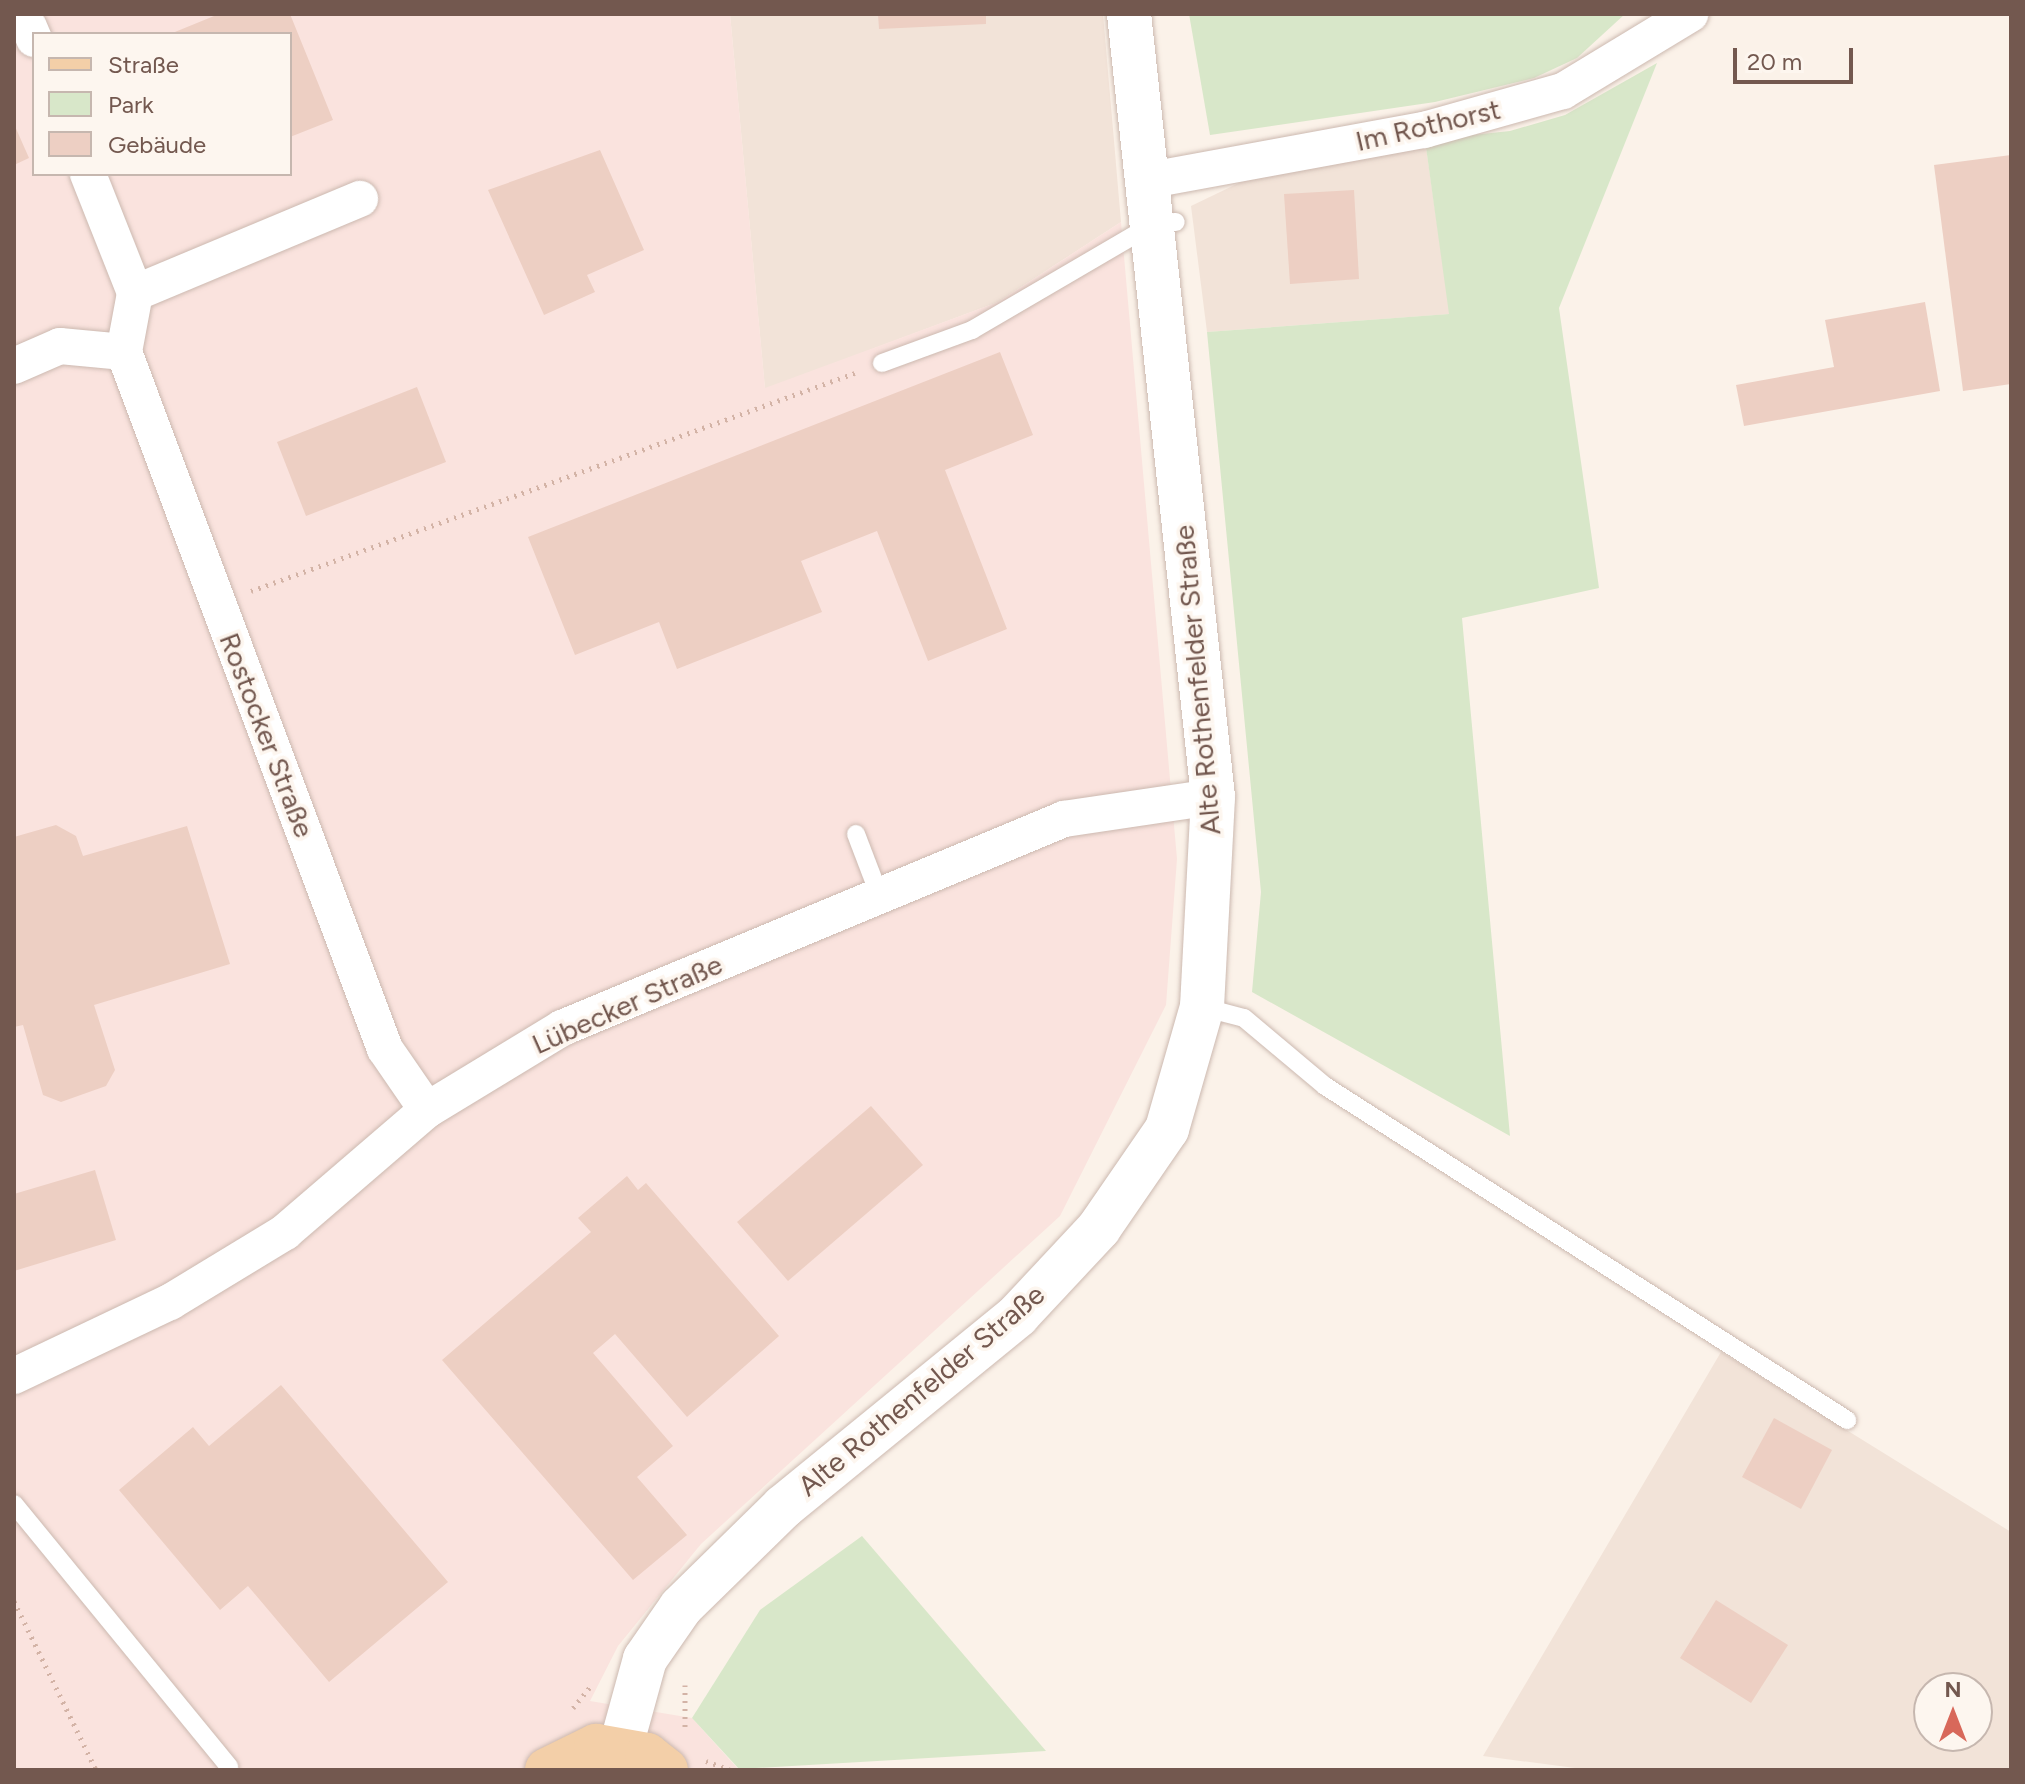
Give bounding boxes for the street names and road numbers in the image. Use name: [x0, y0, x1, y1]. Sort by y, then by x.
street label: Im Rothorst: [1352, 92, 1504, 158]
street label: Alte Rothenfelder Straße: [1167, 524, 1227, 836]
street label: Rostocker Straße: [213, 628, 321, 842]
street label: Lübecker Straße: [527, 947, 727, 1061]
street label: Alte Rothenfelder Straße: [791, 1277, 1051, 1503]

